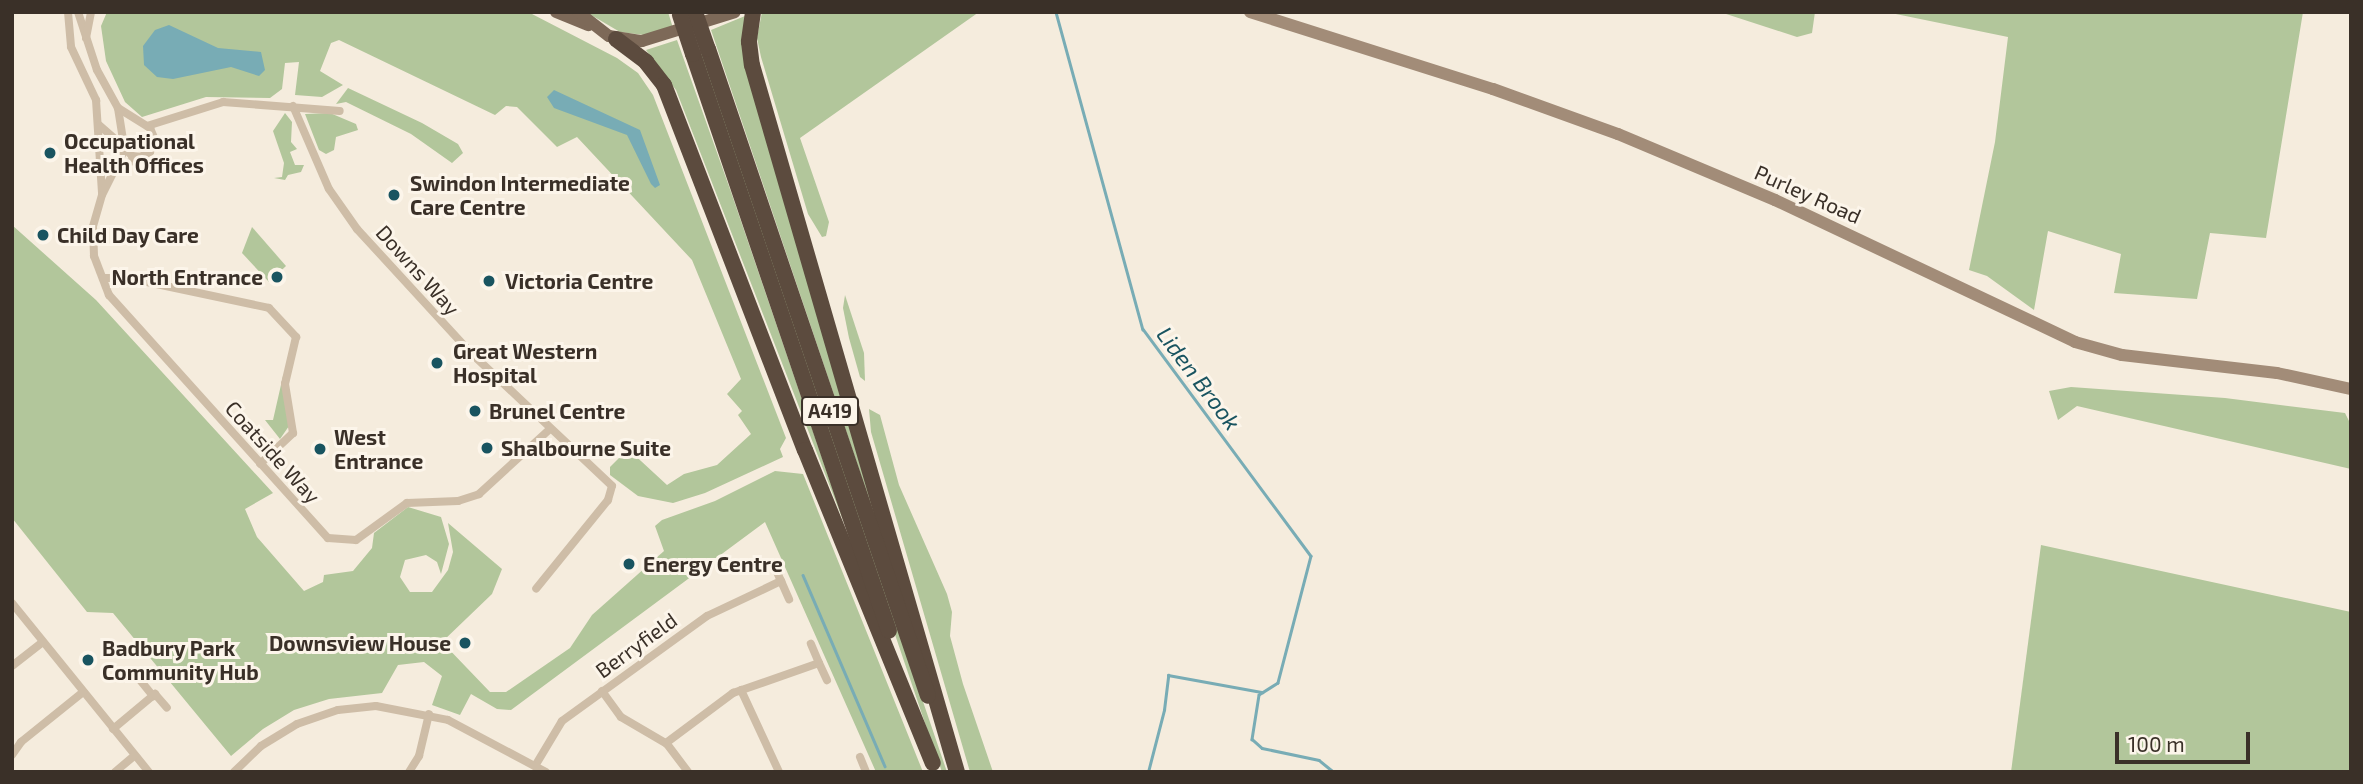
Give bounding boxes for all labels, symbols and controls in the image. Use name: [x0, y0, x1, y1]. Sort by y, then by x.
place label: Occupational Health Offices: [64, 128, 204, 178]
marker: Occupational Health Offices: [42, 145, 58, 161]
street label: Purley Road: [1751, 159, 1865, 229]
place label: Swindon Intermediate Care Centre: [410, 170, 630, 220]
marker: Swindon Intermediate Care Centre: [384, 185, 404, 205]
street label: Downs Way: [371, 220, 465, 320]
place label: Child Day Care: [57, 222, 199, 248]
marker: Child Day Care: [35, 227, 51, 243]
place label: North Entrance: [111, 264, 263, 290]
place label: Victoria Centre: [505, 268, 653, 294]
marker: North Entrance: [269, 269, 285, 285]
marker: Victoria Centre: [479, 271, 499, 291]
water label: Liden Brook: [1151, 321, 1247, 435]
place label: Great Western Hospital: [453, 338, 598, 388]
marker: Great Western Hospital: [427, 353, 447, 373]
street label: Coatside Way: [220, 395, 326, 509]
road number: A419: [800, 396, 860, 426]
place label: Brunel Centre: [489, 398, 626, 424]
marker: Brunel Centre: [467, 403, 483, 419]
place label: West Entrance: [334, 424, 423, 474]
place label: Shalbourne Suite: [501, 435, 671, 461]
marker: Shalbourne Suite: [479, 440, 495, 456]
marker: West Entrance: [312, 441, 328, 457]
place label: Energy Centre: [643, 551, 783, 577]
marker: Energy Centre: [621, 556, 637, 572]
street label: Berryfield: [590, 607, 682, 683]
place label: Downsview House: [269, 630, 451, 656]
place label: Badbury Park Community Hub: [102, 635, 259, 685]
marker: Downsview House: [457, 635, 473, 651]
marker: Badbury Park Community Hub: [80, 652, 96, 668]
scale bar: [2118, 718, 2253, 762]
text: 100 m: [2128, 731, 2185, 756]

